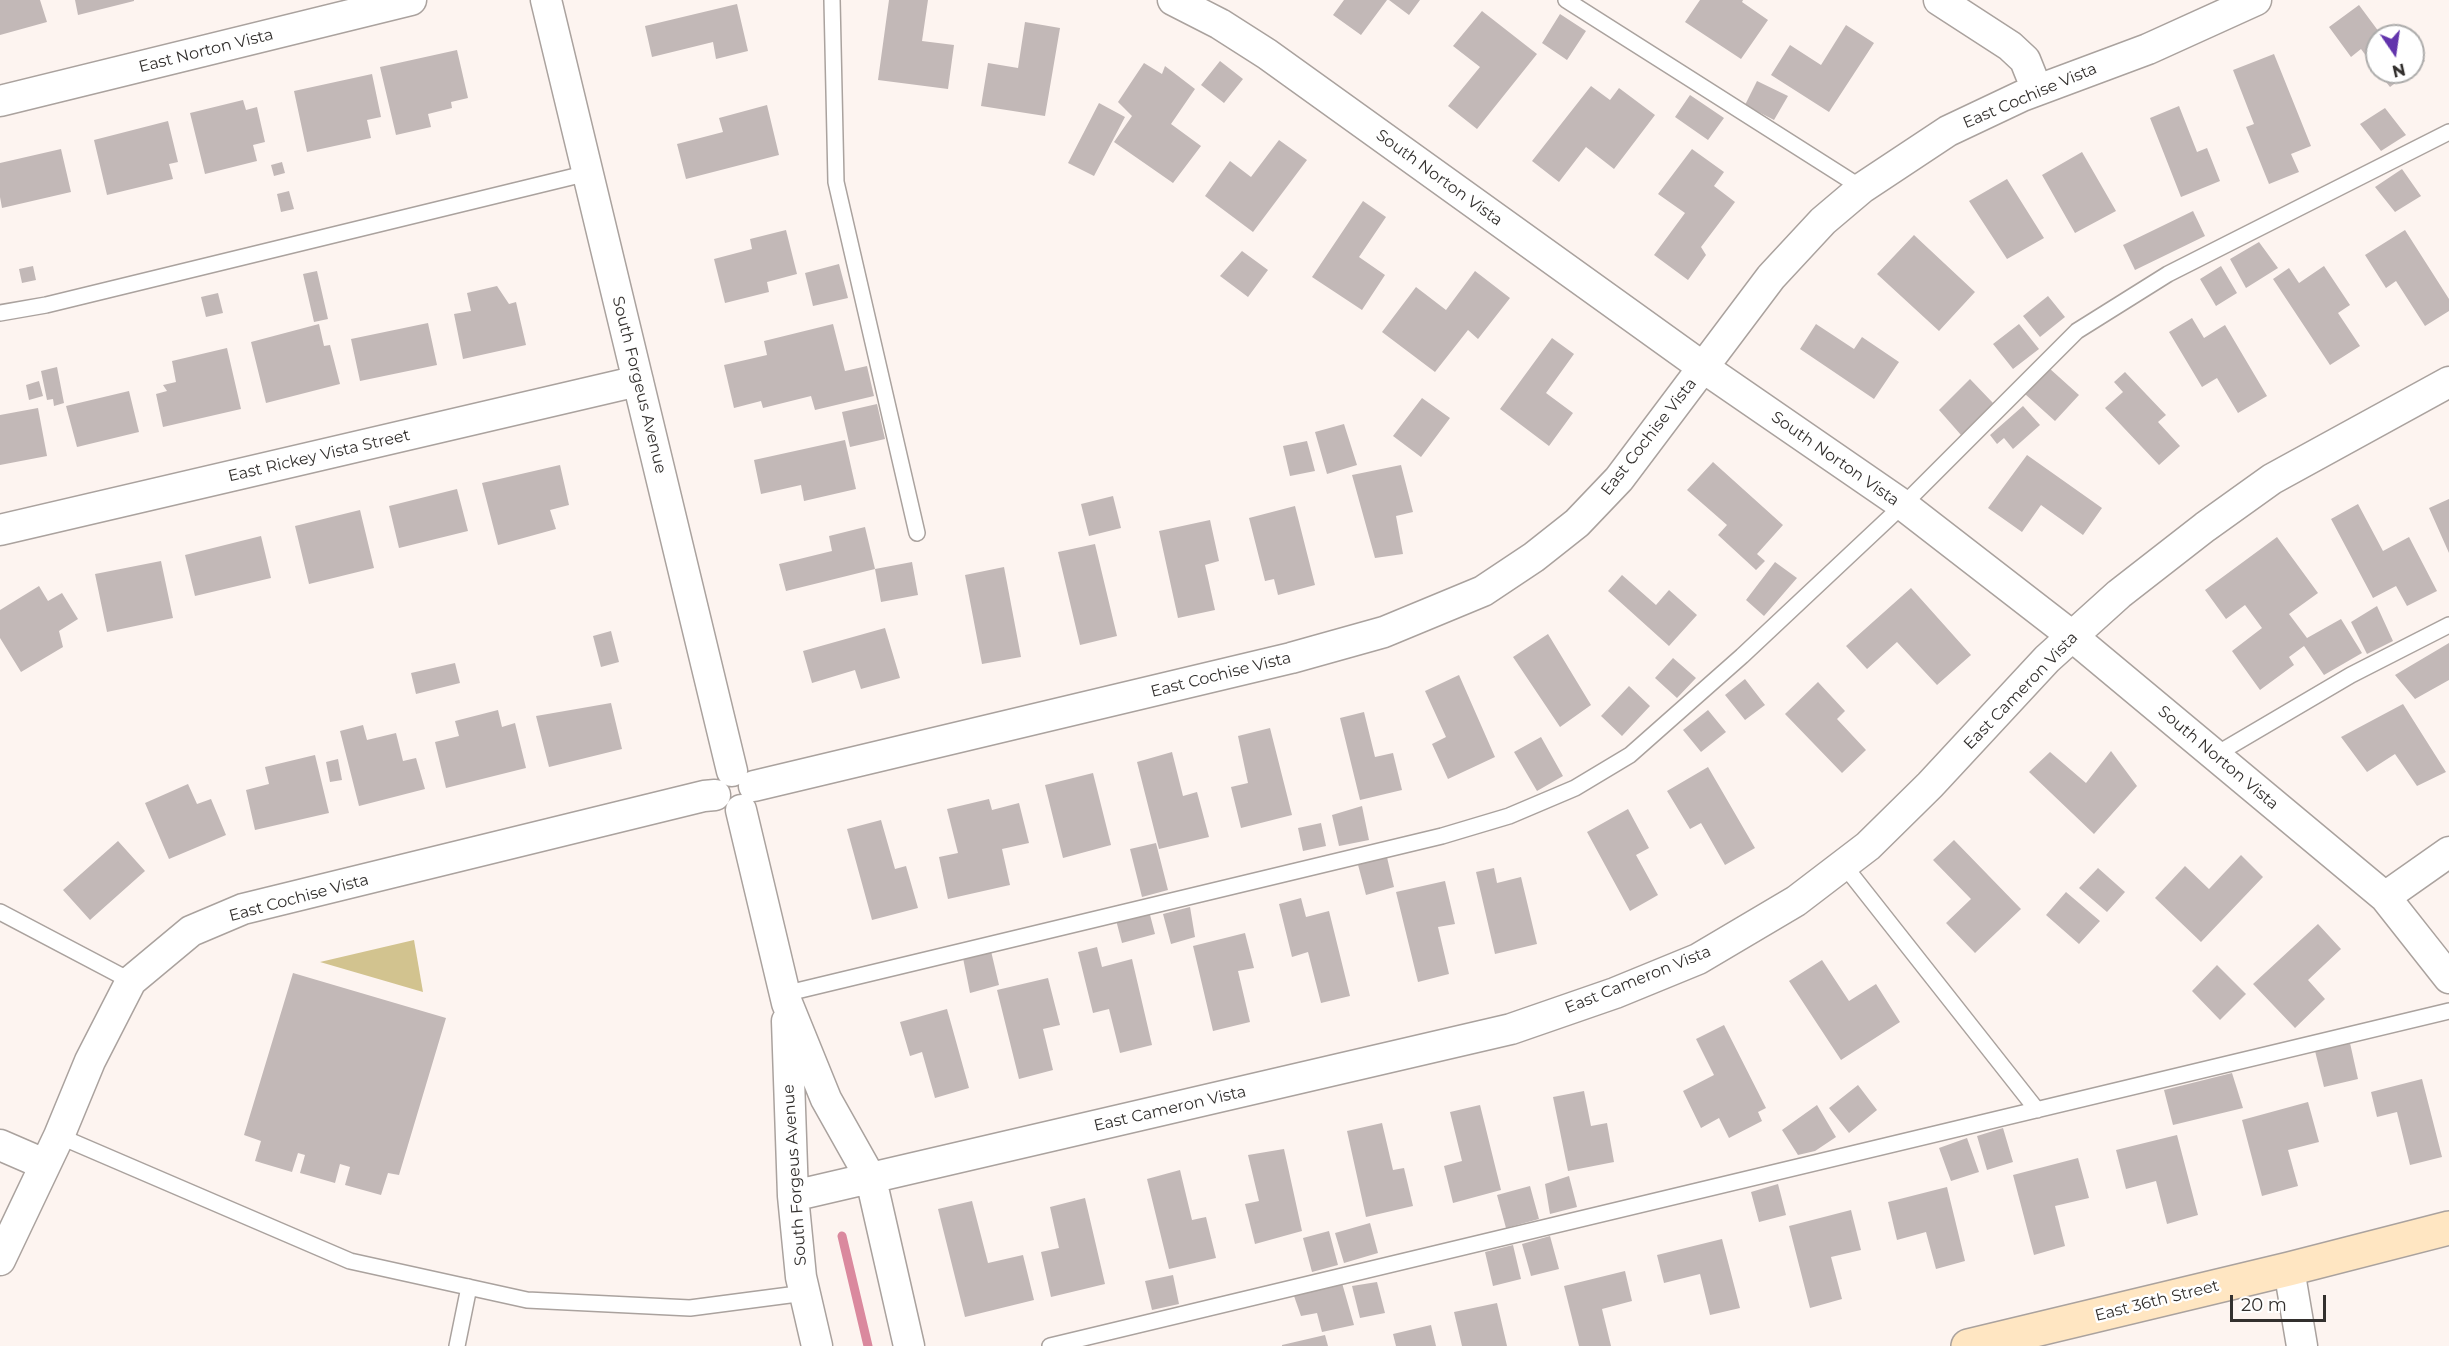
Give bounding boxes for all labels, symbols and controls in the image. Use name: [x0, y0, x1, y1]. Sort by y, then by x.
north arrow: [2365, 24, 2425, 84]
street label: East Norton Vista: [137, 25, 275, 77]
street label: East Cochise Vista: [1960, 59, 2100, 133]
text: N: [2390, 59, 2407, 81]
street label: South Norton Vista: [1372, 126, 1506, 230]
street label: South Forgeus Avenue: [608, 294, 670, 476]
street label: East Cochise Vista: [1597, 374, 1701, 500]
street label: South Norton Vista: [1767, 408, 1903, 510]
street label: East Rickey Vista Street: [226, 426, 412, 486]
street label: East Cameron Vista: [1960, 628, 2082, 754]
street label: East Cochise Vista: [1149, 648, 1293, 702]
street label: South Norton Vista: [2154, 702, 2282, 814]
street label: East Cochise Vista: [227, 870, 371, 926]
street label: East Cameron Vista: [1562, 942, 1714, 1018]
street label: East Cameron Vista: [1092, 1082, 1248, 1136]
street label: South Forgeus Avenue: [779, 1084, 811, 1266]
street label: East 36th Street: [2093, 1276, 2221, 1326]
scale bar: [2233, 1283, 2329, 1321]
text: 20 m: [2241, 1294, 2287, 1316]

